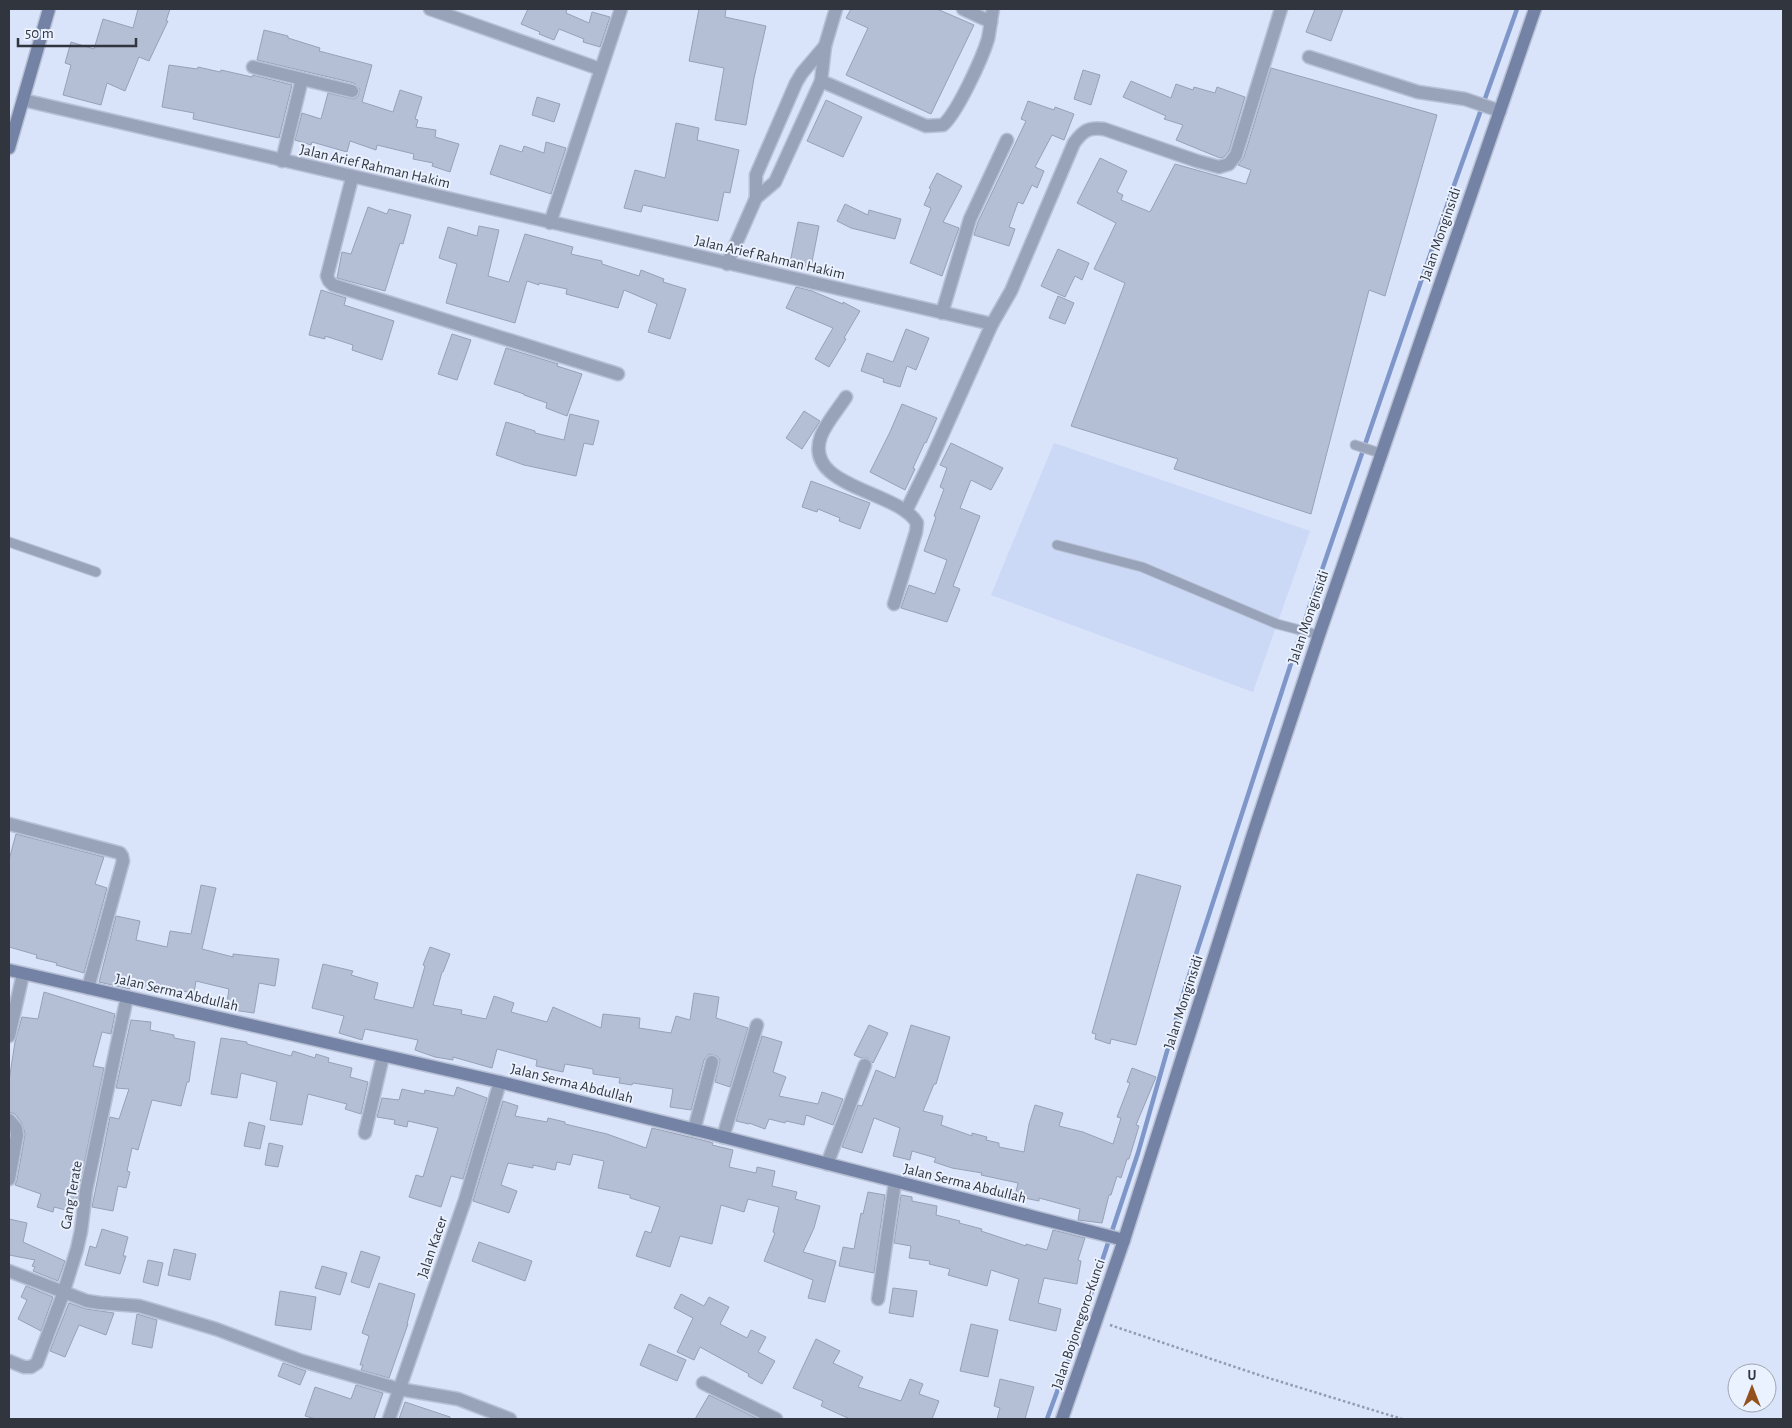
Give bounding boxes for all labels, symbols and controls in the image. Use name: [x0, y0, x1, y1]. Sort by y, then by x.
scale bar: [18, 15, 135, 47]
text: 50 m: [25, 26, 54, 41]
street label: Jalan Arief Rahman Hakim: [298, 142, 452, 191]
street label: Jalan Monginsidi: [1417, 186, 1463, 283]
street label: Jalan Arief Rahman Hakim: [693, 233, 847, 282]
street label: Jalan Monginsidi: [1285, 569, 1331, 666]
street label: Jalan Monginsidi: [1161, 953, 1206, 1051]
street label: Jalan Serma Abdullah: [114, 971, 240, 1014]
street label: Jalan Serma Abdullah: [509, 1061, 635, 1106]
street label: Gang Terate: [58, 1159, 85, 1231]
street label: Jalan Serma Abdullah: [902, 1161, 1028, 1206]
street label: Jalan Kacer: [415, 1214, 450, 1280]
street label: Jalan Bojonegoro-Kunci: [1049, 1257, 1108, 1391]
north arrow: [1727, 1363, 1777, 1413]
text: U: [1748, 1369, 1757, 1383]

